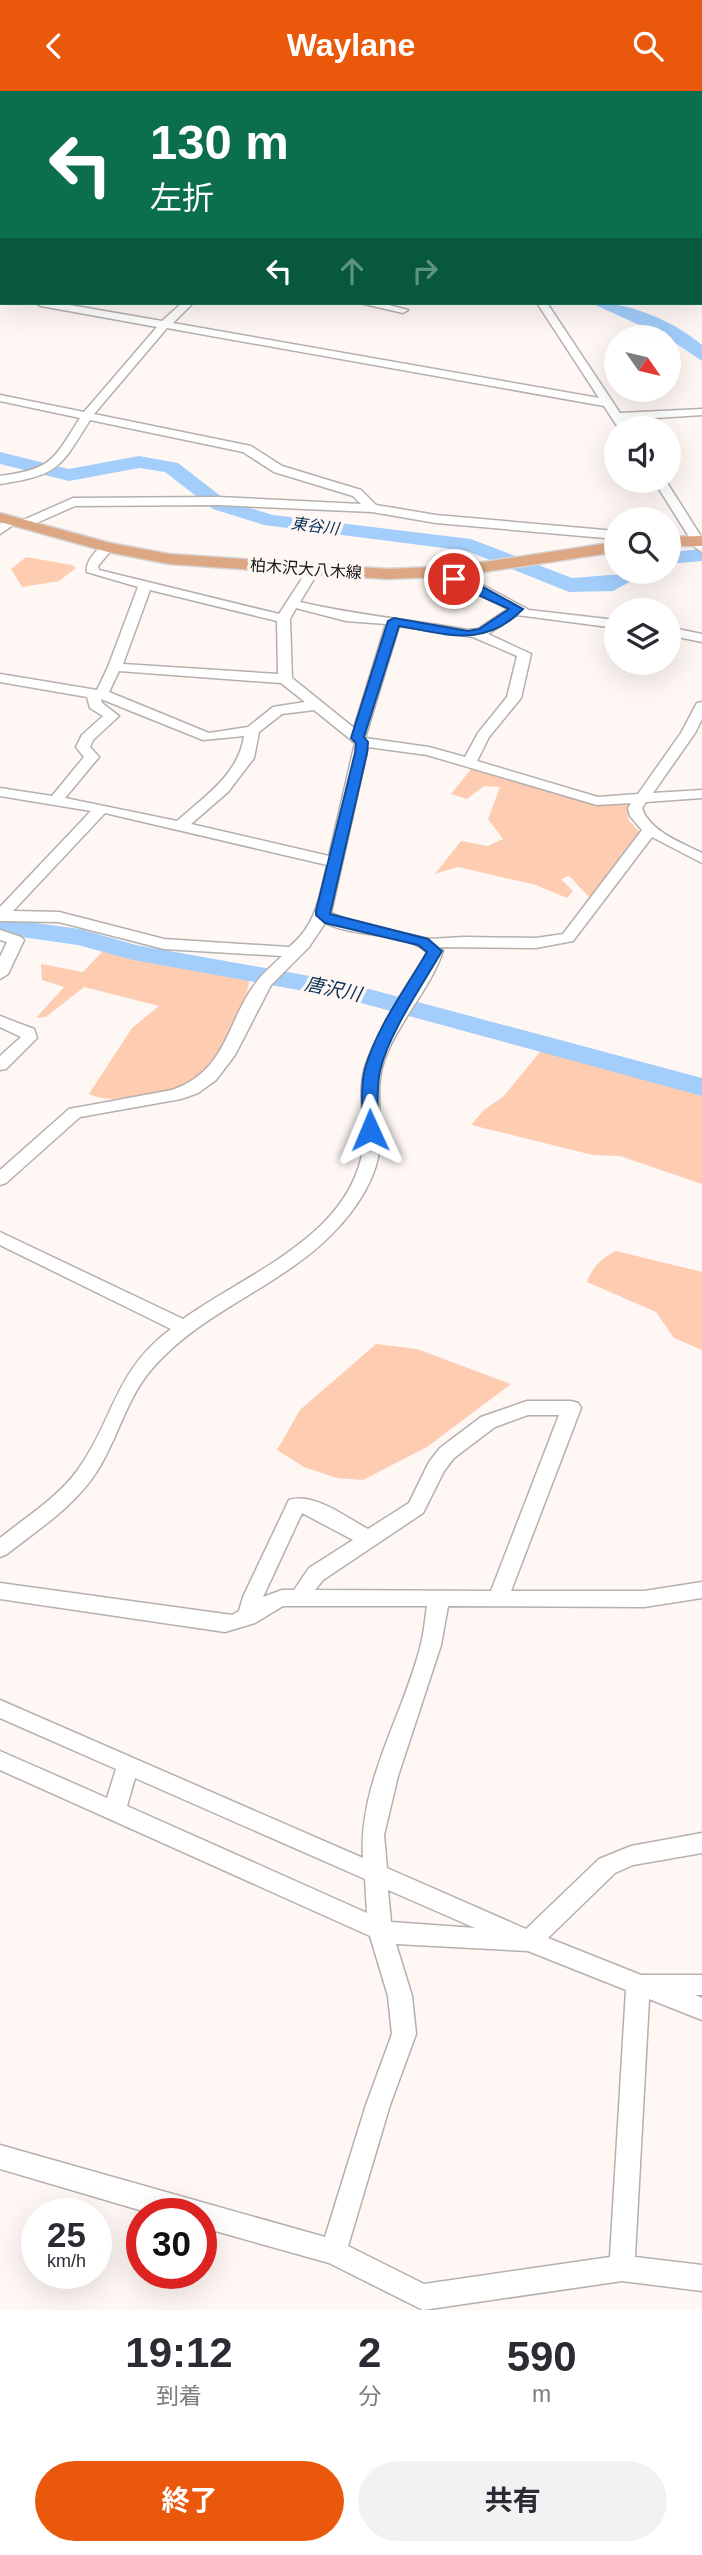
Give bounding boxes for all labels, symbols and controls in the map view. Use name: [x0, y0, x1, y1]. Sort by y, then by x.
icon: back: [35, 27, 73, 65]
text: Waylane: [287, 27, 415, 63]
icon: search: [629, 27, 667, 65]
text: 130 m: [150, 115, 289, 169]
icon: left: [35, 119, 126, 210]
text: 左折: [150, 180, 214, 216]
icon: left: [260, 252, 298, 290]
icon: ahead: [333, 252, 371, 290]
icon: right: [406, 252, 444, 290]
north arrow: [604, 325, 681, 403]
map controls: [604, 325, 681, 675]
button: sound: [604, 416, 681, 493]
button: search: [604, 507, 681, 584]
water label: 東谷川: [290, 515, 342, 538]
pin: [424, 549, 484, 609]
street label: 柏木沢大八木線: [250, 557, 362, 581]
icon: arrive: [435, 560, 473, 598]
button: layers: [604, 598, 681, 675]
water label: 唐沢川: [303, 973, 365, 1006]
position arrow: [333, 1093, 407, 1167]
speed limit sign: 30: [126, 2198, 217, 2289]
text: 25: [47, 2215, 86, 2254]
text: km/h: [47, 2251, 86, 2271]
text: 19:12: [125, 2329, 233, 2376]
text: 2: [358, 2329, 381, 2376]
text: 590: [507, 2333, 577, 2380]
text: m: [532, 2381, 551, 2407]
text: 到着: [156, 2383, 202, 2409]
text: 分: [358, 2383, 381, 2409]
button: 終了: [35, 2461, 344, 2541]
button: 共有: [358, 2461, 667, 2541]

